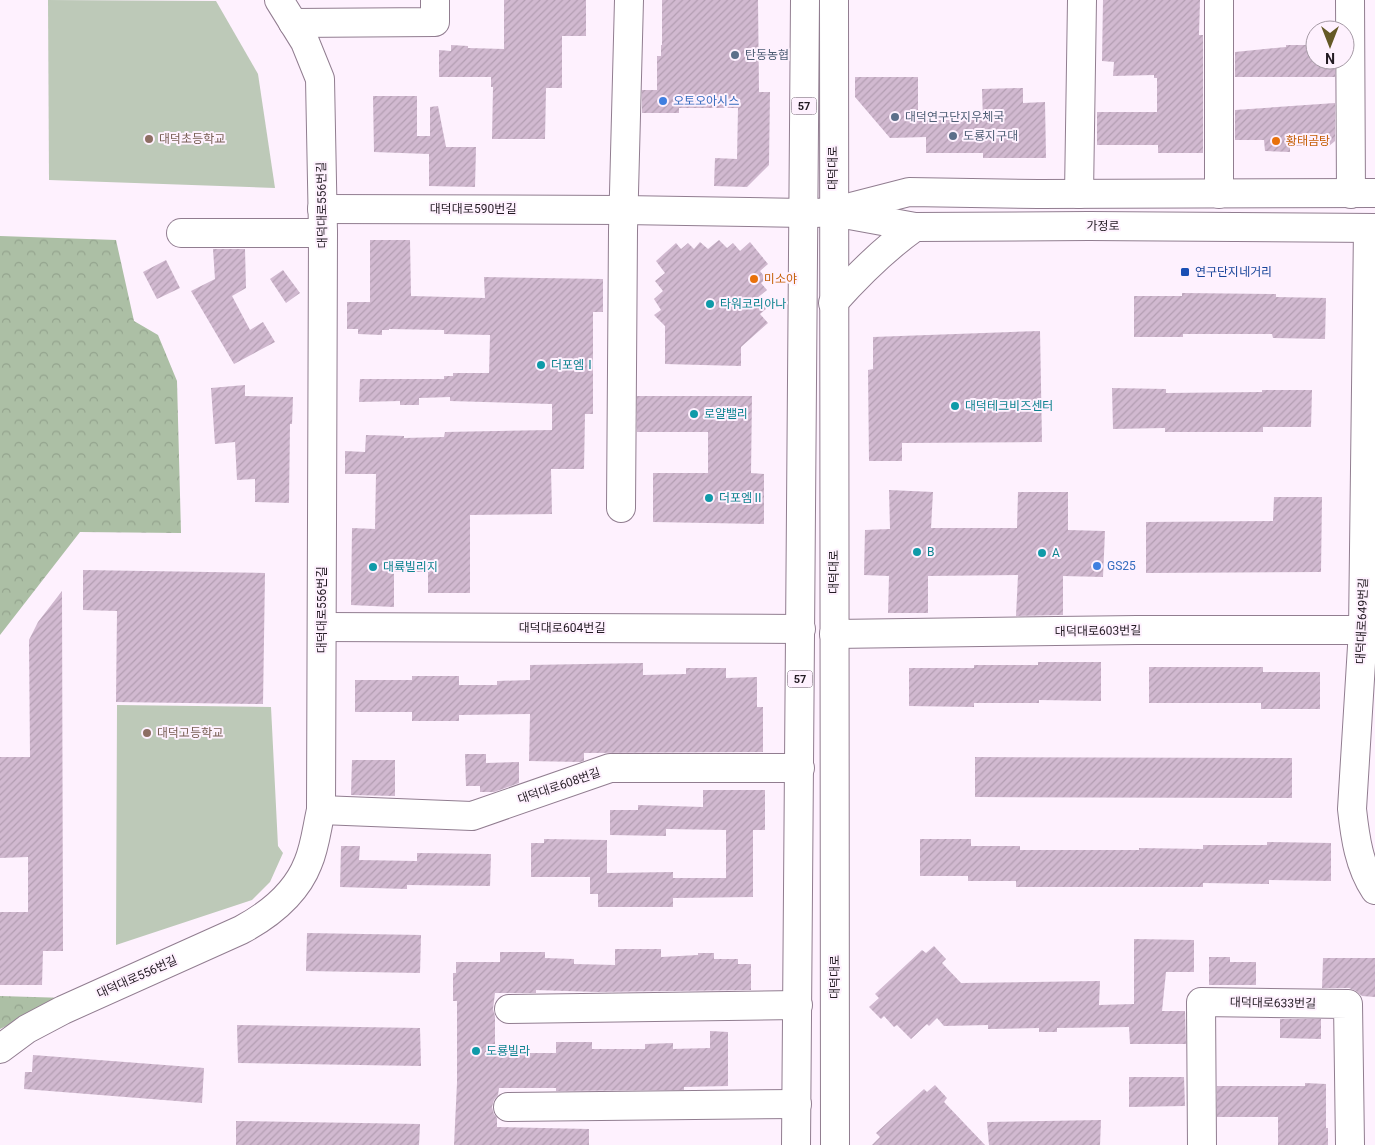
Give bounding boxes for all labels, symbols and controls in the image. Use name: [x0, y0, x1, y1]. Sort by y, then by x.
north arrow: [1305, 20, 1355, 70]
place label: 탄동농협: [745, 48, 789, 62]
marker: 탄동농협: [729, 49, 741, 61]
text: N: [1325, 50, 1335, 66]
place label: 오토오아시스: [673, 94, 739, 108]
marker: 오토오아시스: [657, 95, 669, 107]
road number: 57: [792, 98, 816, 114]
place label: 대덕연구단지우체국: [905, 110, 1004, 124]
marker: 대덕연구단지우체국: [889, 111, 901, 123]
place label: 도룡지구대: [963, 129, 1018, 143]
marker: 도룡지구대: [947, 130, 959, 142]
place label: 대덕초등학교: [159, 132, 225, 146]
marker: 대덕초등학교: [143, 133, 155, 145]
place label: 황태곰탕: [1286, 134, 1330, 148]
marker: 황태곰탕: [1270, 135, 1282, 147]
street label: 대덕대로: [826, 146, 840, 190]
street label: 대덕대로556번길: [314, 162, 330, 248]
street label: 대덕대로590번길: [430, 202, 516, 216]
street label: 가정로: [1086, 219, 1120, 233]
place label: 연구단지네거리: [1195, 265, 1272, 279]
marker: 연구단지네거리: [1179, 266, 1191, 278]
place label: 미소야: [764, 272, 797, 286]
marker: 미소야: [748, 273, 760, 285]
place label: 타워코리아나: [720, 297, 786, 311]
marker: 타워코리아나: [704, 298, 716, 310]
place label: 더포엠Ⅰ: [551, 358, 596, 372]
marker: 더포엠Ⅰ: [535, 359, 547, 371]
place label: 대덕테크비즈센터: [965, 399, 1053, 413]
marker: 대덕테크비즈센터: [949, 400, 961, 412]
place label: 로얄밸리: [704, 407, 748, 421]
marker: 로얄밸리: [688, 408, 700, 420]
place label: 더포엠Ⅱ: [719, 491, 764, 505]
marker: 더포엠Ⅱ: [703, 492, 715, 504]
place label: B: [927, 545, 934, 559]
marker: B: [911, 546, 923, 558]
place label: A: [1052, 546, 1060, 560]
marker: A: [1036, 547, 1048, 559]
street label: 대덕대로: [827, 550, 841, 594]
place label: GS25: [1107, 559, 1136, 573]
place label: 대륙빌리지: [383, 560, 438, 574]
marker: GS25: [1091, 560, 1103, 572]
marker: 대륙빌리지: [367, 561, 379, 573]
street label: 대덕대로556번길: [315, 567, 329, 653]
street label: 대덕대로649번길: [1353, 578, 1371, 664]
street label: 대덕대로604번길: [519, 621, 605, 635]
street label: 대덕대로603번길: [1055, 623, 1141, 639]
road number: 57: [788, 671, 812, 688]
place label: 대덕고등학교: [157, 726, 223, 740]
marker: 대덕고등학교: [141, 727, 153, 739]
street label: 대덕대로608번길: [516, 765, 602, 807]
street label: 대덕대로556번길: [95, 953, 179, 1001]
street label: 대덕대로: [828, 955, 842, 999]
street label: 대덕대로633번길: [1230, 995, 1316, 1011]
place label: 도룡빌라: [486, 1044, 530, 1058]
marker: 도룡빌라: [470, 1045, 482, 1057]

